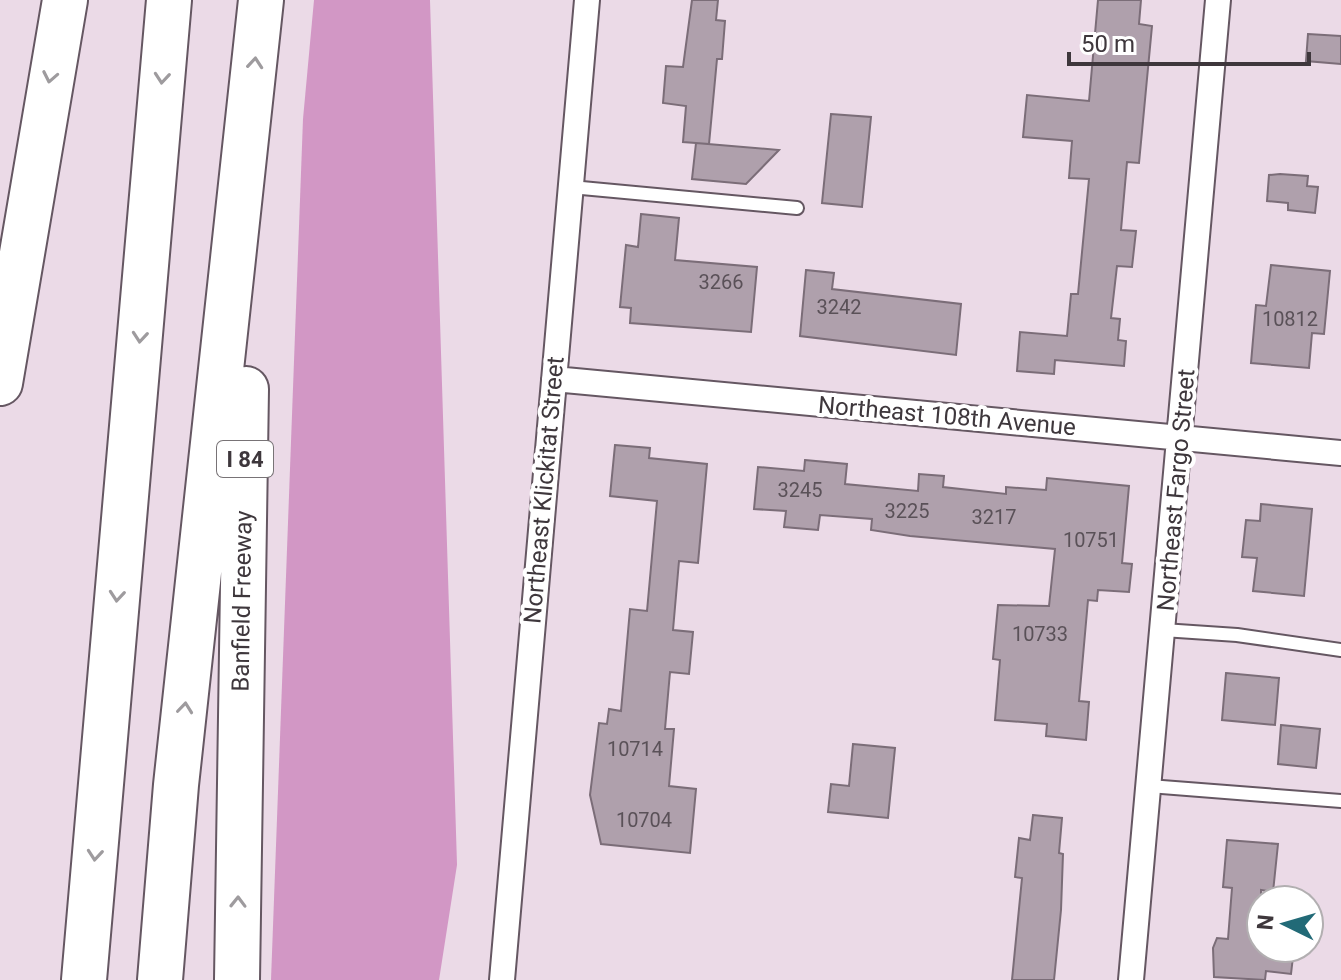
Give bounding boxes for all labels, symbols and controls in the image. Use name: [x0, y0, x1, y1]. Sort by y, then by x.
scale bar: [1069, 16, 1309, 66]
text: 50 m: [1081, 30, 1135, 58]
one-way arrow: [246, 56, 263, 69]
one-way arrow: [42, 70, 59, 83]
one-way arrow: [154, 72, 171, 85]
house number: 3266: [699, 270, 743, 294]
house number: 3242: [817, 295, 861, 319]
house number: 10812: [1262, 307, 1318, 331]
one-way arrow: [132, 331, 149, 344]
street label: Northeast Klickitat Street: [518, 355, 570, 625]
street label: Northeast Fargo Street: [1151, 368, 1201, 612]
street label: Northeast 108th Avenue: [817, 391, 1077, 441]
road number: I 84: [217, 441, 273, 477]
house number: 3245: [778, 478, 822, 502]
house number: 3225: [885, 499, 929, 523]
house number: 3217: [972, 505, 1016, 529]
street label: Banfield Freeway: [226, 510, 258, 692]
house number: 10751: [1063, 528, 1119, 552]
one-way arrow: [109, 590, 126, 603]
house number: 10733: [1012, 622, 1068, 646]
one-way arrow: [176, 701, 193, 714]
house number: 10714: [607, 737, 663, 761]
house number: 10704: [616, 808, 672, 832]
one-way arrow: [87, 849, 104, 862]
north arrow: [1245, 884, 1325, 964]
one-way arrow: [229, 895, 247, 908]
text: N: [1252, 913, 1279, 931]

